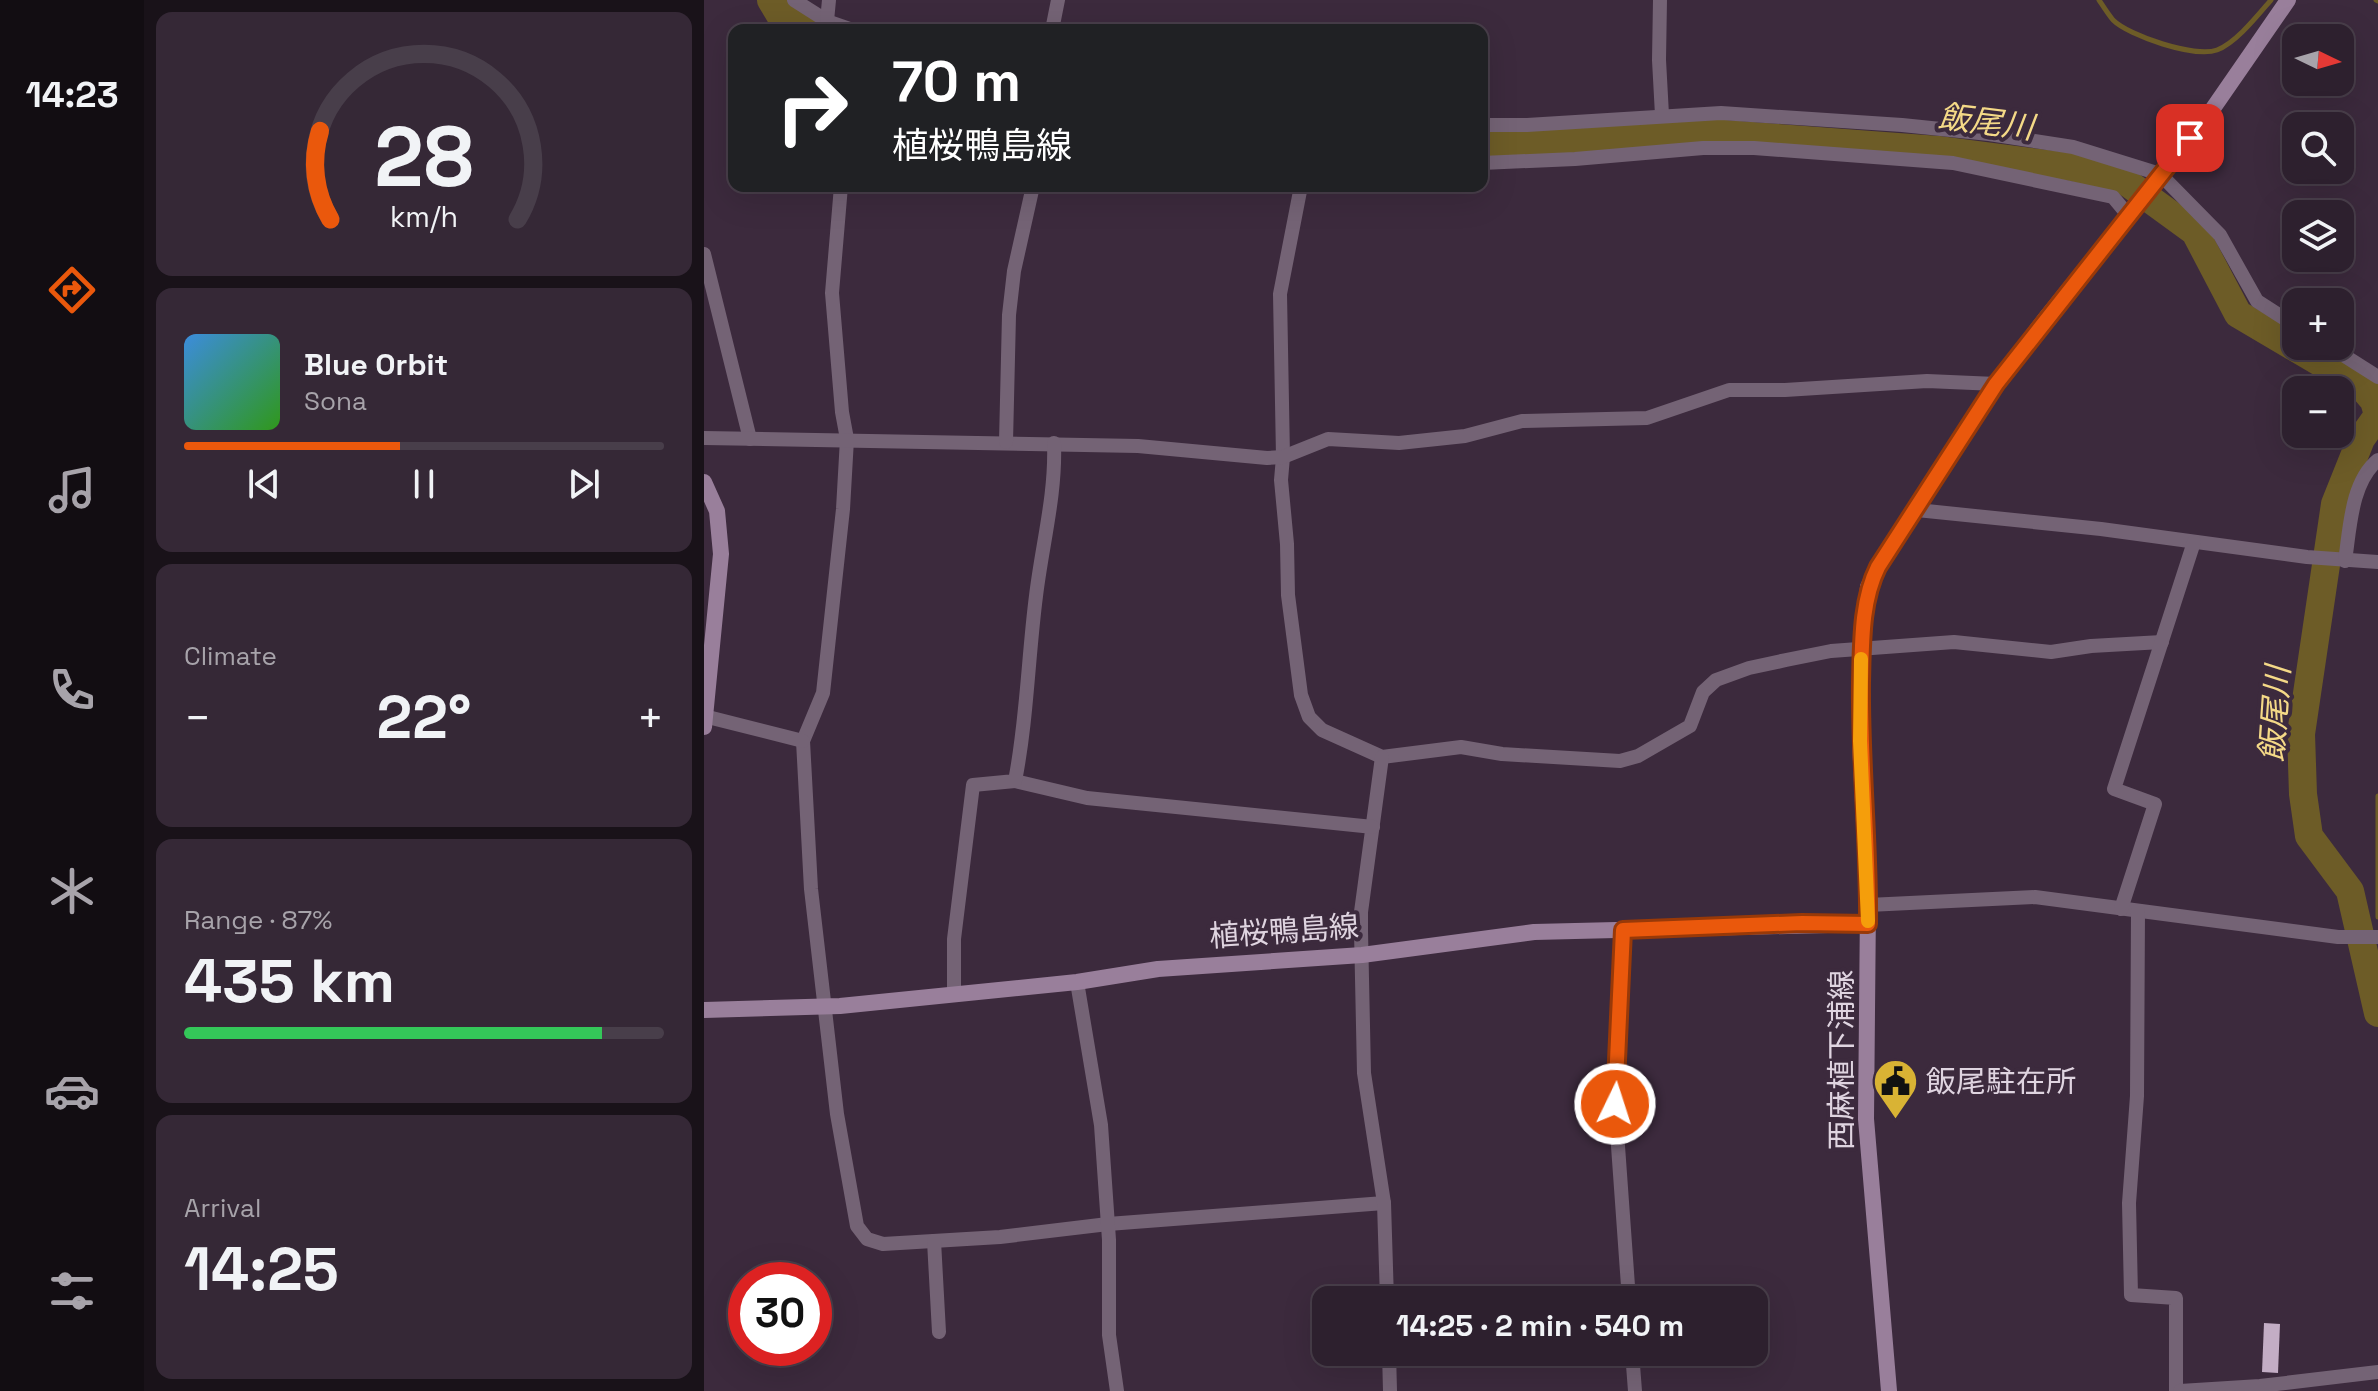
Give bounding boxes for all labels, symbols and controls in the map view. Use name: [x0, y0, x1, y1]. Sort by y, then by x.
north arrow: [2282, 24, 2354, 96]
map controls: [2282, 24, 2354, 448]
text: 70 m: [892, 46, 1021, 117]
icon: right: [760, 56, 864, 160]
text: 14:23: [25, 72, 119, 118]
water label: 飯尾川: [1936, 96, 2039, 148]
text: 28: [374, 103, 474, 209]
pin: [2156, 104, 2224, 172]
button: search: [2282, 112, 2354, 184]
icon: arrive: [2168, 116, 2212, 160]
text: 植桜鴨島線: [892, 123, 1072, 169]
text: km/h: [390, 199, 458, 235]
button: layers: [2282, 200, 2354, 272]
icon: directions: [44, 262, 100, 318]
button: +: [2282, 288, 2354, 360]
text: Blue Orbit: [304, 345, 448, 384]
button: −: [2282, 376, 2354, 448]
text: Sona: [304, 384, 367, 418]
icon: music: [44, 462, 100, 518]
icon: previous: [242, 462, 286, 506]
icon: pause: [402, 462, 446, 506]
icon: next: [562, 462, 606, 506]
text: Climate: [184, 639, 277, 673]
icon: phone: [44, 662, 100, 718]
water label: 飯尾川: [2252, 662, 2299, 763]
text: 22°: [377, 679, 471, 756]
text: −: [184, 690, 211, 746]
text: +: [637, 690, 664, 746]
icon: climate: [44, 863, 100, 919]
text: Range · 87%: [184, 903, 332, 937]
street label: 植桜鴨島線: [1208, 906, 1360, 956]
text: 435 km: [184, 943, 395, 1020]
street label: 西麻植下浦線: [1822, 970, 1861, 1150]
public building icon: 飯尾駐在所: [1871, 1057, 1919, 1120]
position arrow: [1573, 1062, 1657, 1146]
place label: 飯尾駐在所: [1926, 1062, 2076, 1101]
icon: car: [44, 1063, 100, 1119]
text: Arrival: [184, 1191, 261, 1225]
text: 14:25: [184, 1231, 339, 1308]
speed limit sign: 30: [728, 1262, 832, 1366]
icon: filters: [44, 1263, 100, 1319]
text: 14:25 · 2 min · 540 m: [1396, 1306, 1684, 1345]

